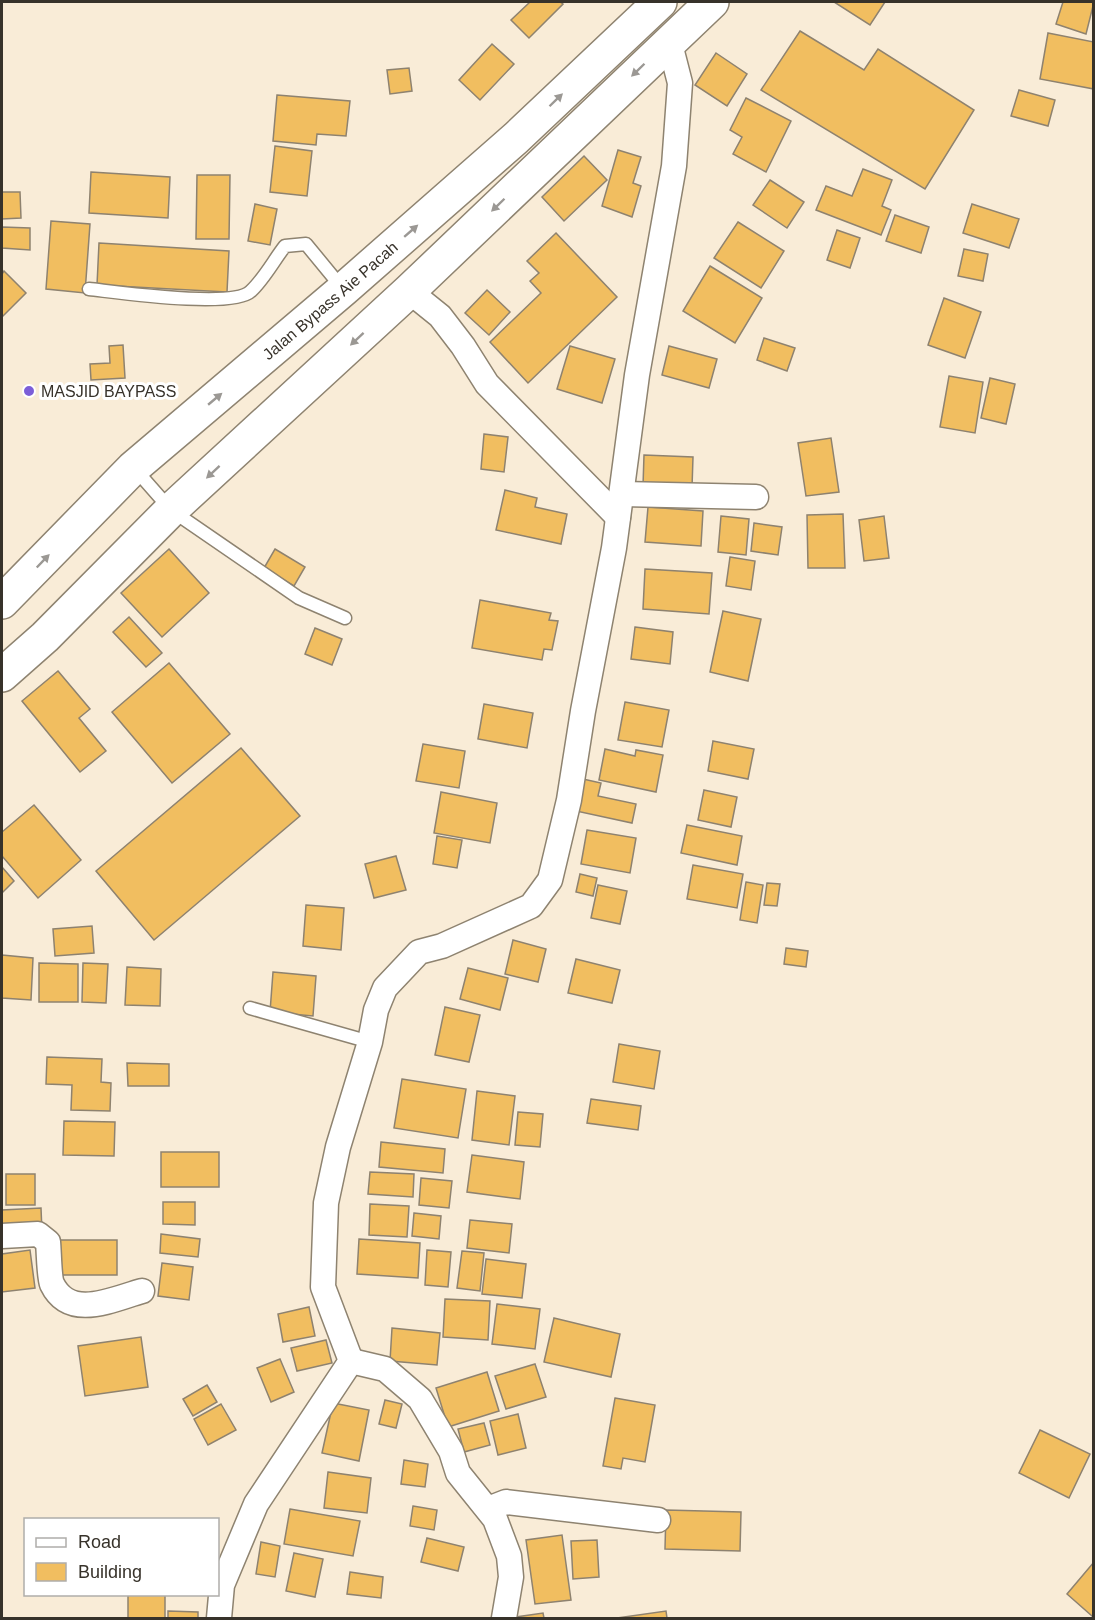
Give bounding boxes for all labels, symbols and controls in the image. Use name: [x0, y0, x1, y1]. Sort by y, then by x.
one-way arrow: [631, 63, 646, 77]
one-way arrow: [549, 94, 563, 108]
one-way arrow: [491, 198, 505, 212]
one-way arrow: [403, 225, 418, 238]
street label: Jalan Bypass Aie Pacah: [260, 238, 401, 363]
one-way arrow: [349, 332, 364, 346]
place label: MASJID BAYPASS: [41, 383, 176, 400]
marker: MASJID BAYPASS: [22, 384, 36, 398]
one-way arrow: [207, 392, 223, 405]
one-way arrow: [206, 464, 220, 478]
one-way arrow: [36, 554, 50, 569]
legend: [24, 1518, 219, 1596]
text: Road: [78, 1532, 121, 1552]
text: Building: [78, 1562, 142, 1582]

